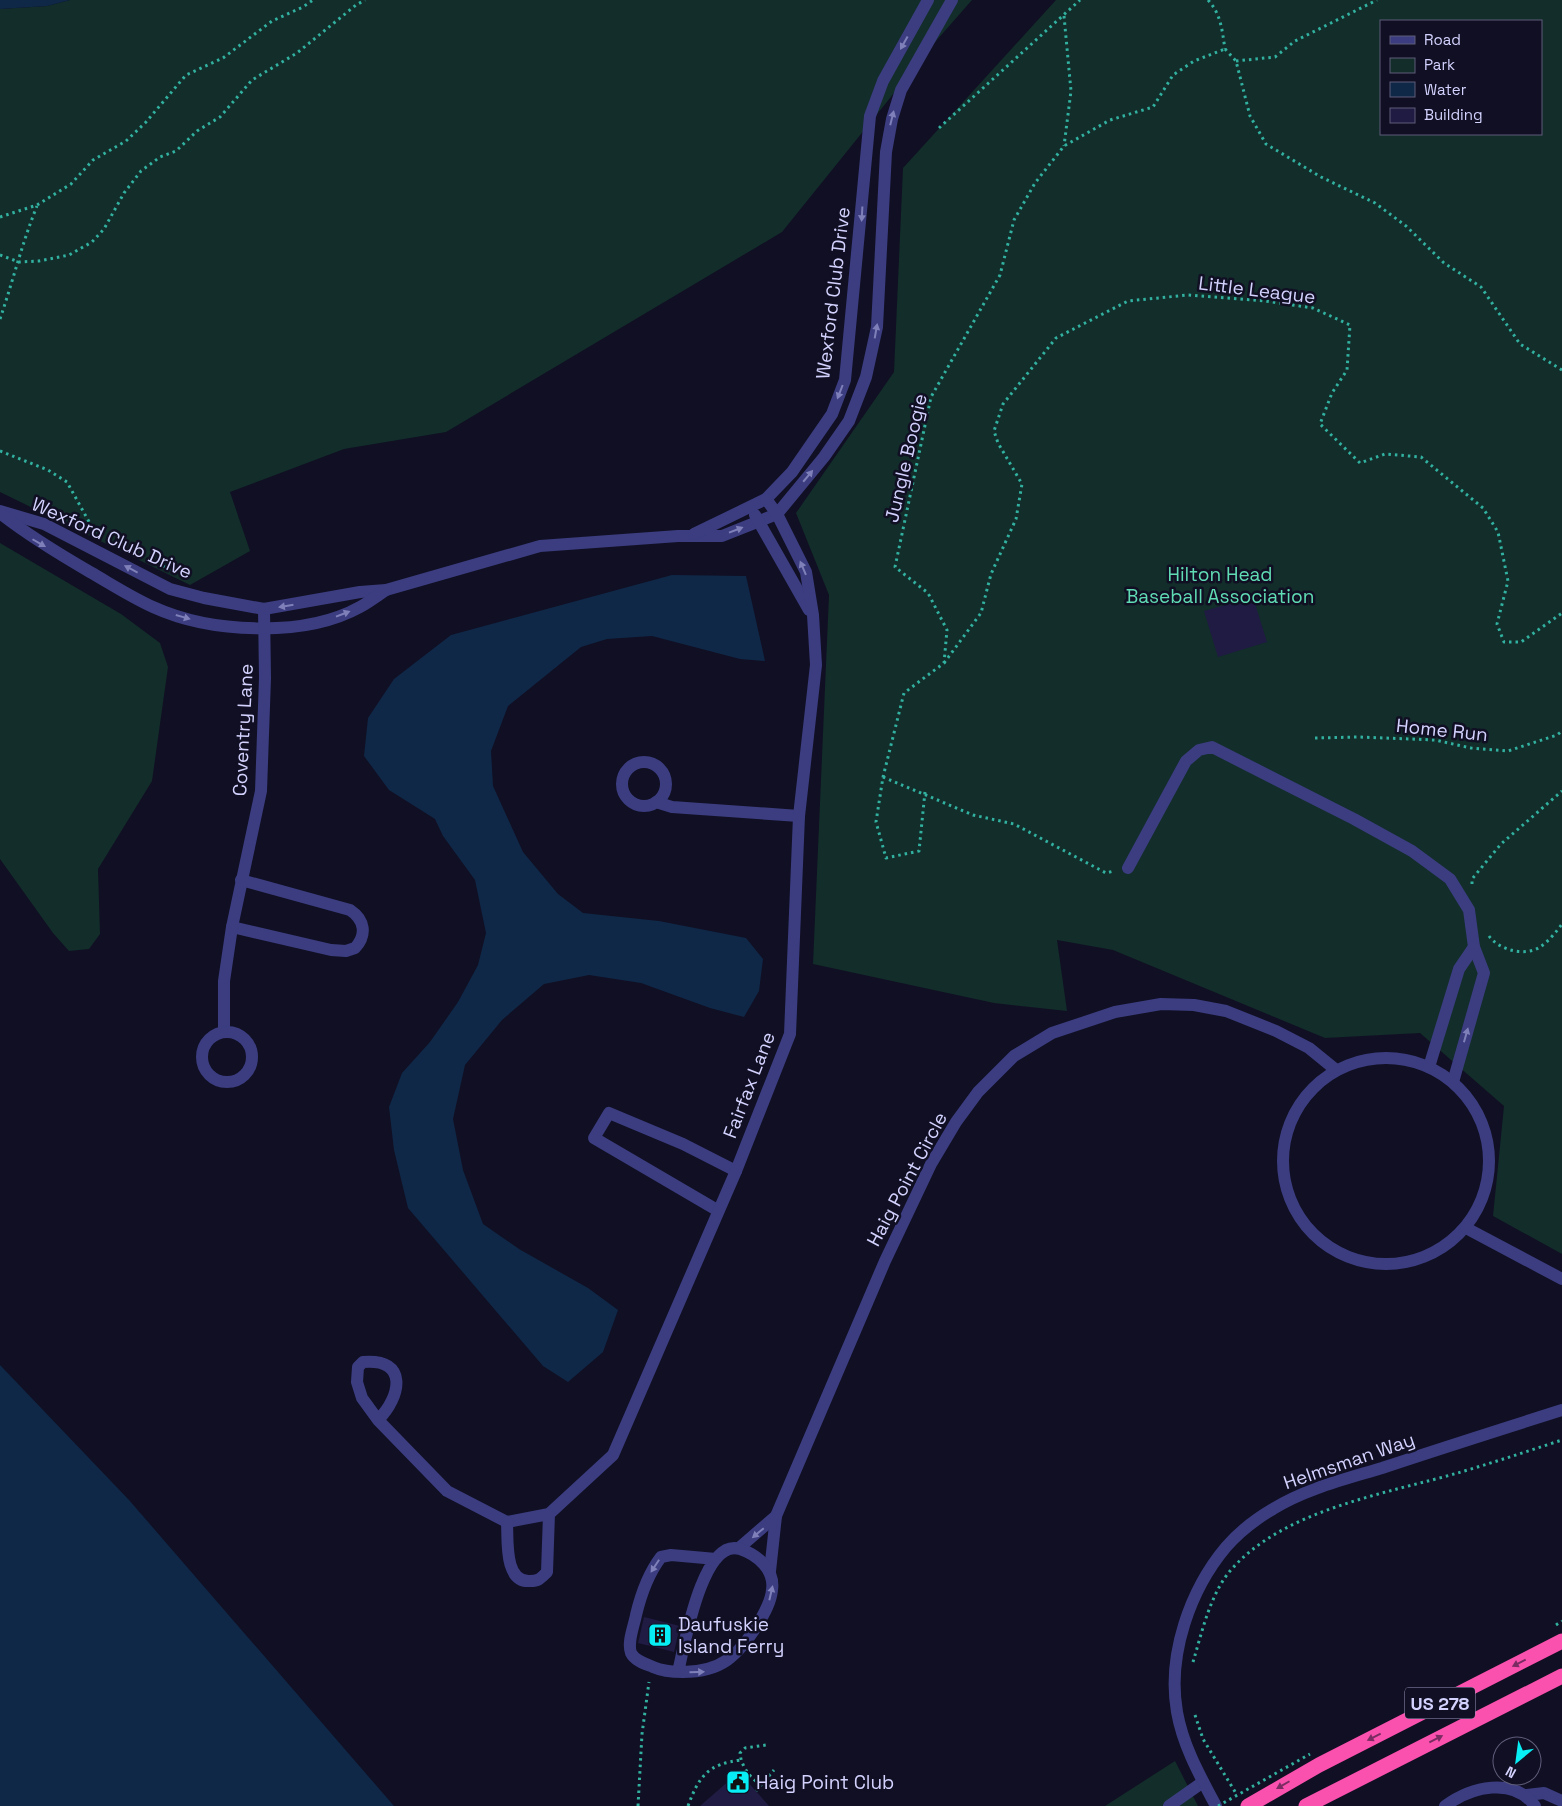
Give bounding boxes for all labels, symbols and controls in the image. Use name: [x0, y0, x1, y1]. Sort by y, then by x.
legend: [1380, 20, 1542, 135]
text: Road: [1424, 30, 1461, 49]
one-way arrow: [900, 35, 908, 50]
text: Park: [1424, 55, 1455, 74]
text: Water: [1424, 80, 1467, 99]
text: Building: [1424, 105, 1483, 124]
one-way arrow: [889, 110, 897, 125]
street label: Wexford Club Drive: [810, 206, 856, 380]
one-way arrow: [858, 206, 866, 222]
street label: Little League: [1197, 270, 1317, 310]
one-way arrow: [872, 323, 880, 339]
one-way arrow: [836, 385, 844, 399]
street label: Jungle Boogie: [879, 391, 933, 525]
one-way arrow: [803, 470, 814, 483]
street label: Wexford Club Drive: [28, 491, 196, 585]
one-way arrow: [729, 526, 744, 534]
one-way arrow: [33, 538, 46, 547]
one-way arrow: [799, 560, 807, 575]
park label: Hilton Head Baseball Association: [1126, 562, 1314, 609]
one-way arrow: [124, 565, 138, 573]
one-way arrow: [278, 602, 294, 610]
one-way arrow: [336, 610, 351, 618]
one-way arrow: [176, 614, 191, 622]
street label: Coventry Lane: [227, 663, 259, 797]
street label: Home Run: [1395, 713, 1489, 747]
street label: Fairfax Lane: [717, 1028, 781, 1142]
one-way arrow: [1463, 1028, 1471, 1043]
street label: Haig Point Circle: [861, 1108, 953, 1250]
street label: Helmsman Way: [1280, 1427, 1418, 1495]
one-way arrow: [752, 1527, 764, 1538]
one-way arrow: [650, 1559, 660, 1573]
one-way arrow: [767, 1586, 775, 1601]
place label: Daufuskie Island Ferry: [678, 1612, 784, 1659]
building icon: Daufuskie Island Ferry: [647, 1622, 673, 1648]
one-way arrow: [1511, 1659, 1526, 1667]
one-way arrow: [689, 1667, 705, 1675]
road number: US 278: [1405, 1688, 1475, 1719]
one-way arrow: [1367, 1733, 1381, 1741]
one-way arrow: [1428, 1735, 1443, 1743]
north arrow: [1492, 1736, 1542, 1786]
text: N: [1502, 1762, 1519, 1783]
public building icon: Haig Point Club: [725, 1769, 751, 1795]
place label: Haig Point Club: [756, 1770, 894, 1795]
one-way arrow: [1277, 1781, 1290, 1790]

